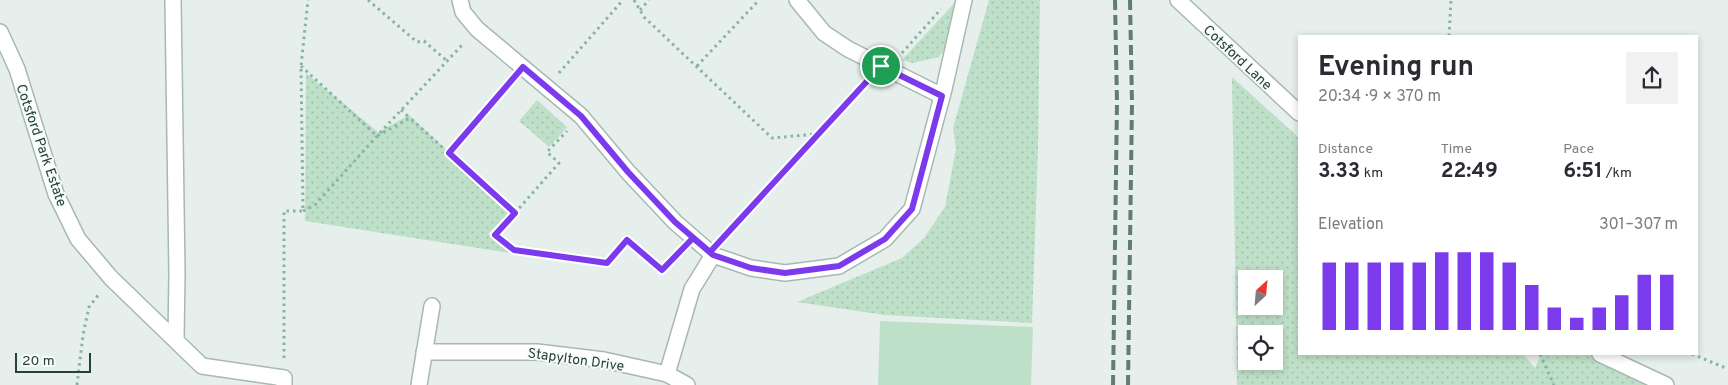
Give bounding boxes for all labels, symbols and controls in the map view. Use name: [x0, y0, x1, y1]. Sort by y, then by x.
street label: Cotsford Lane: [1199, 22, 1275, 94]
pin: [860, 45, 902, 87]
text: Evening run: [1318, 50, 1474, 86]
icon: arrive: [867, 52, 895, 80]
button: share: [1626, 52, 1678, 104]
street label: Cotsford Park Estate: [12, 82, 70, 209]
text: 20:34 · 9 × 370 m: [1318, 87, 1441, 107]
text: Distance: [1318, 141, 1373, 158]
text: Time: [1441, 141, 1472, 158]
text: Pace: [1563, 141, 1594, 158]
text: 3.33: [1318, 158, 1360, 185]
text: 22:49: [1441, 158, 1498, 185]
text: 6:51: [1563, 158, 1603, 185]
text: km: [1360, 165, 1383, 182]
text: /km: [1603, 165, 1632, 182]
text: Elevation: [1318, 215, 1384, 235]
text: 301–307 m: [1599, 215, 1678, 235]
north arrow: [1238, 270, 1282, 315]
map controls: [1238, 270, 1283, 370]
button: locate: [1238, 325, 1283, 370]
street label: Stapylton Drive: [527, 345, 625, 376]
scale bar: [15, 350, 91, 373]
text: 20 m: [22, 353, 55, 370]

